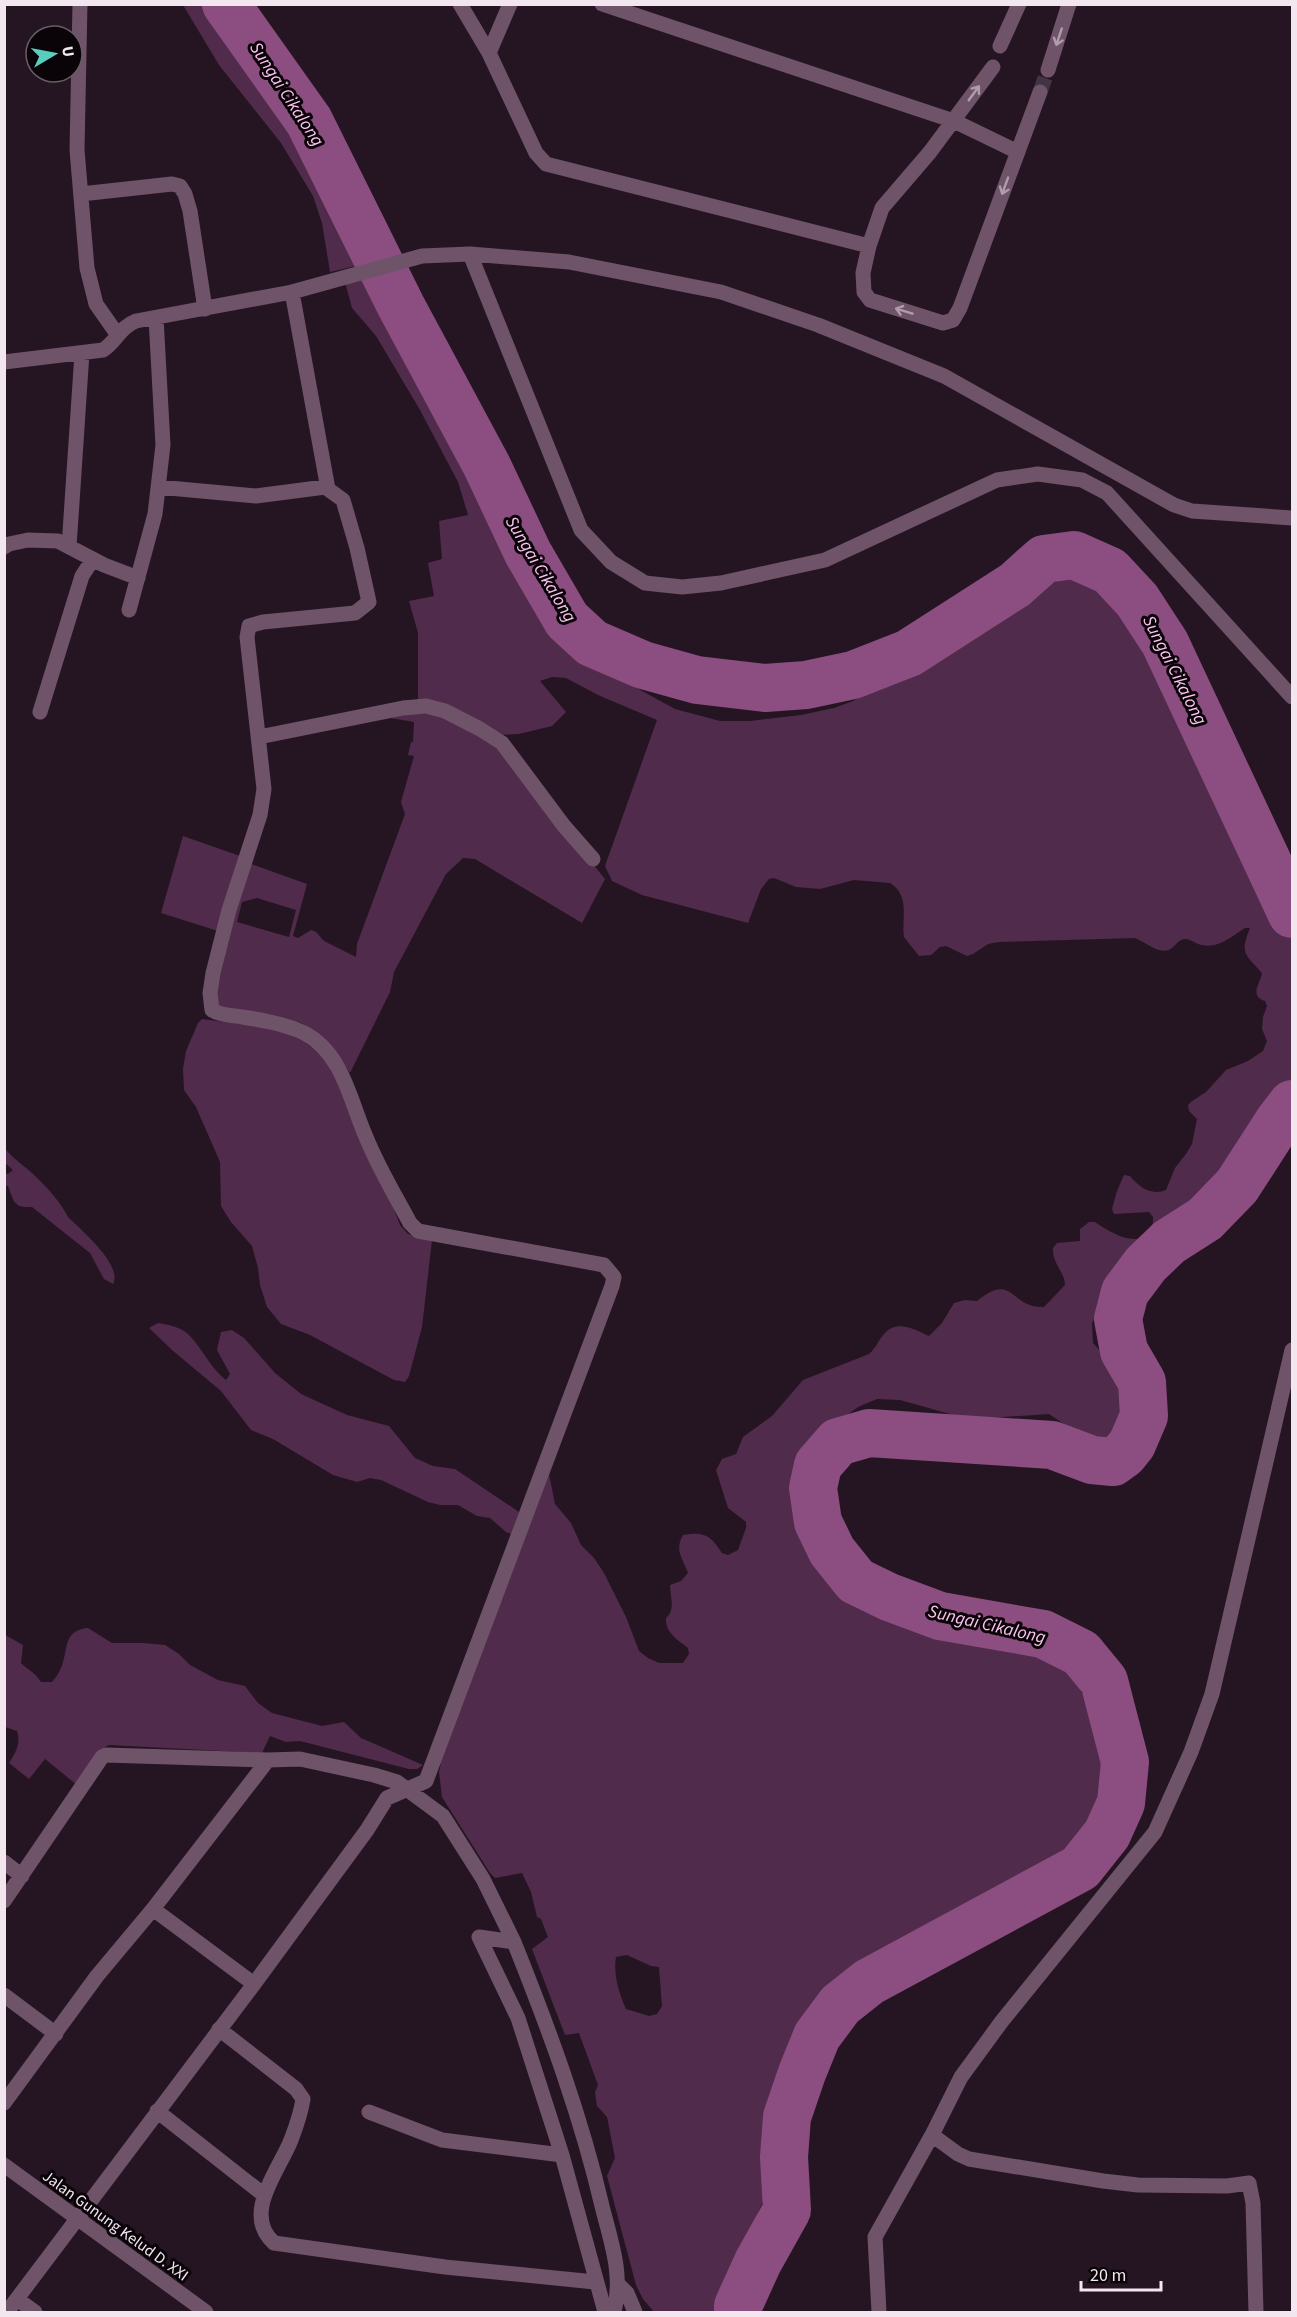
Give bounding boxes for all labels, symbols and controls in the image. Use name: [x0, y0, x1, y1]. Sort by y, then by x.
north arrow: [24, 24, 84, 84]
one-way arrow: [1052, 27, 1063, 46]
water label: Sungai Cikalong: [243, 37, 330, 151]
text: U: [56, 44, 80, 59]
one-way arrow: [968, 85, 981, 101]
one-way arrow: [999, 176, 1010, 195]
one-way arrow: [895, 305, 914, 316]
water label: Sungai Cikalong: [499, 511, 582, 627]
water label: Sungai Cikalong: [1136, 611, 1213, 729]
water label: Sungai Cikalong: [926, 1599, 1048, 1650]
street label: Jalan Gunung Kelud D. XXI: [38, 2165, 193, 2286]
scale bar: [1081, 2254, 1160, 2292]
text: 20 m: [1090, 2263, 1126, 2288]

